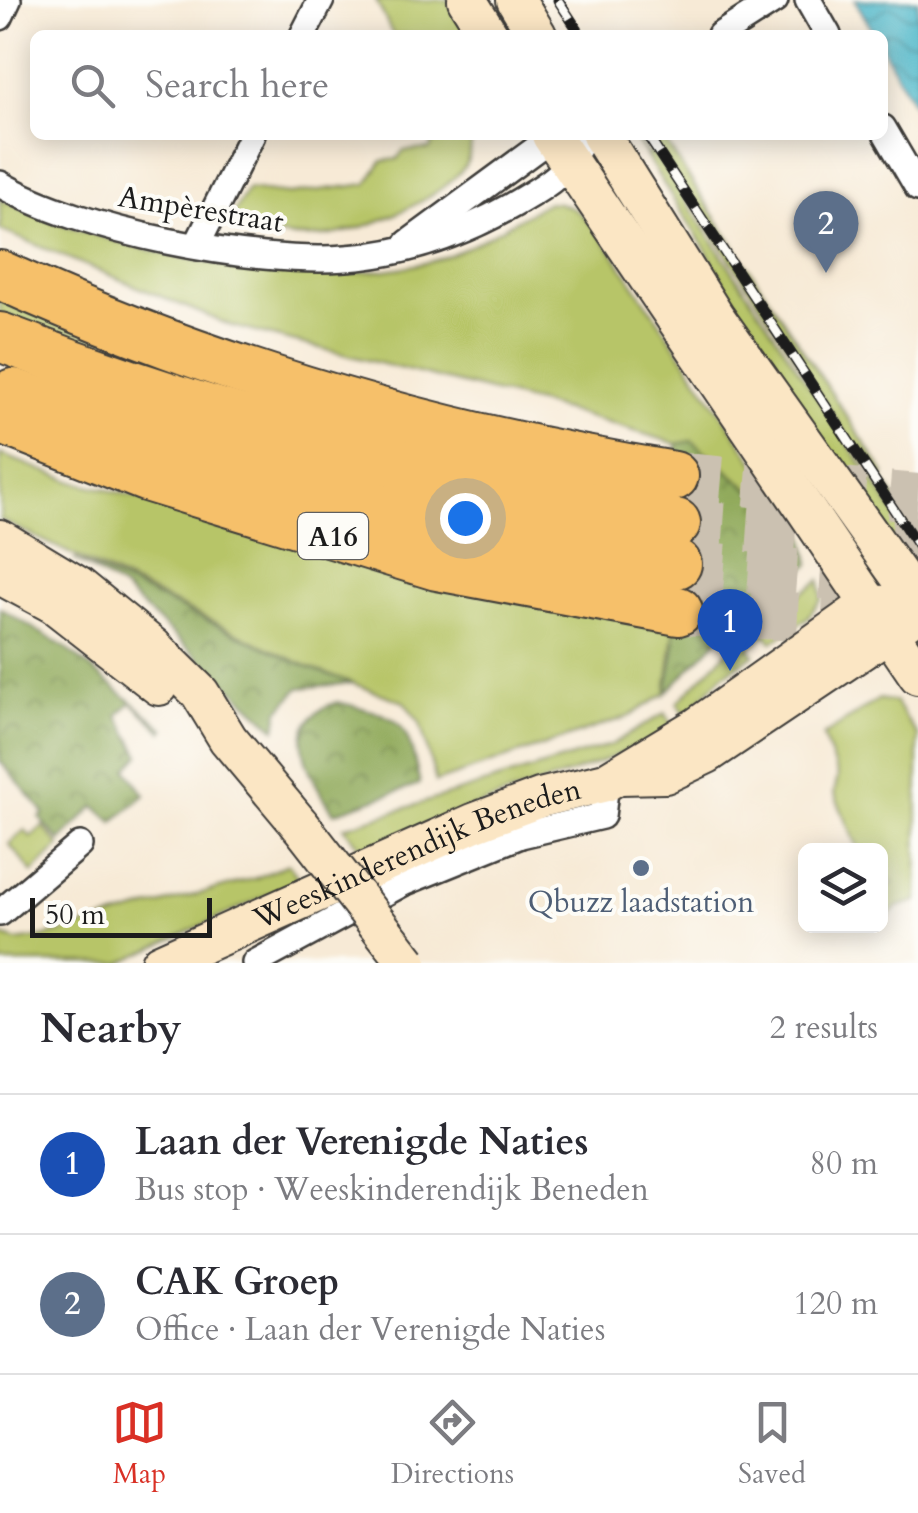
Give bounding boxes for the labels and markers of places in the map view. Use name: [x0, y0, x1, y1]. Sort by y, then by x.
pin: 2: [794, 190, 858, 273]
pin: 1: [698, 588, 762, 671]
marker: Qbuzz laadstation: [630, 857, 652, 879]
place label: Qbuzz laadstation: [528, 882, 754, 923]

